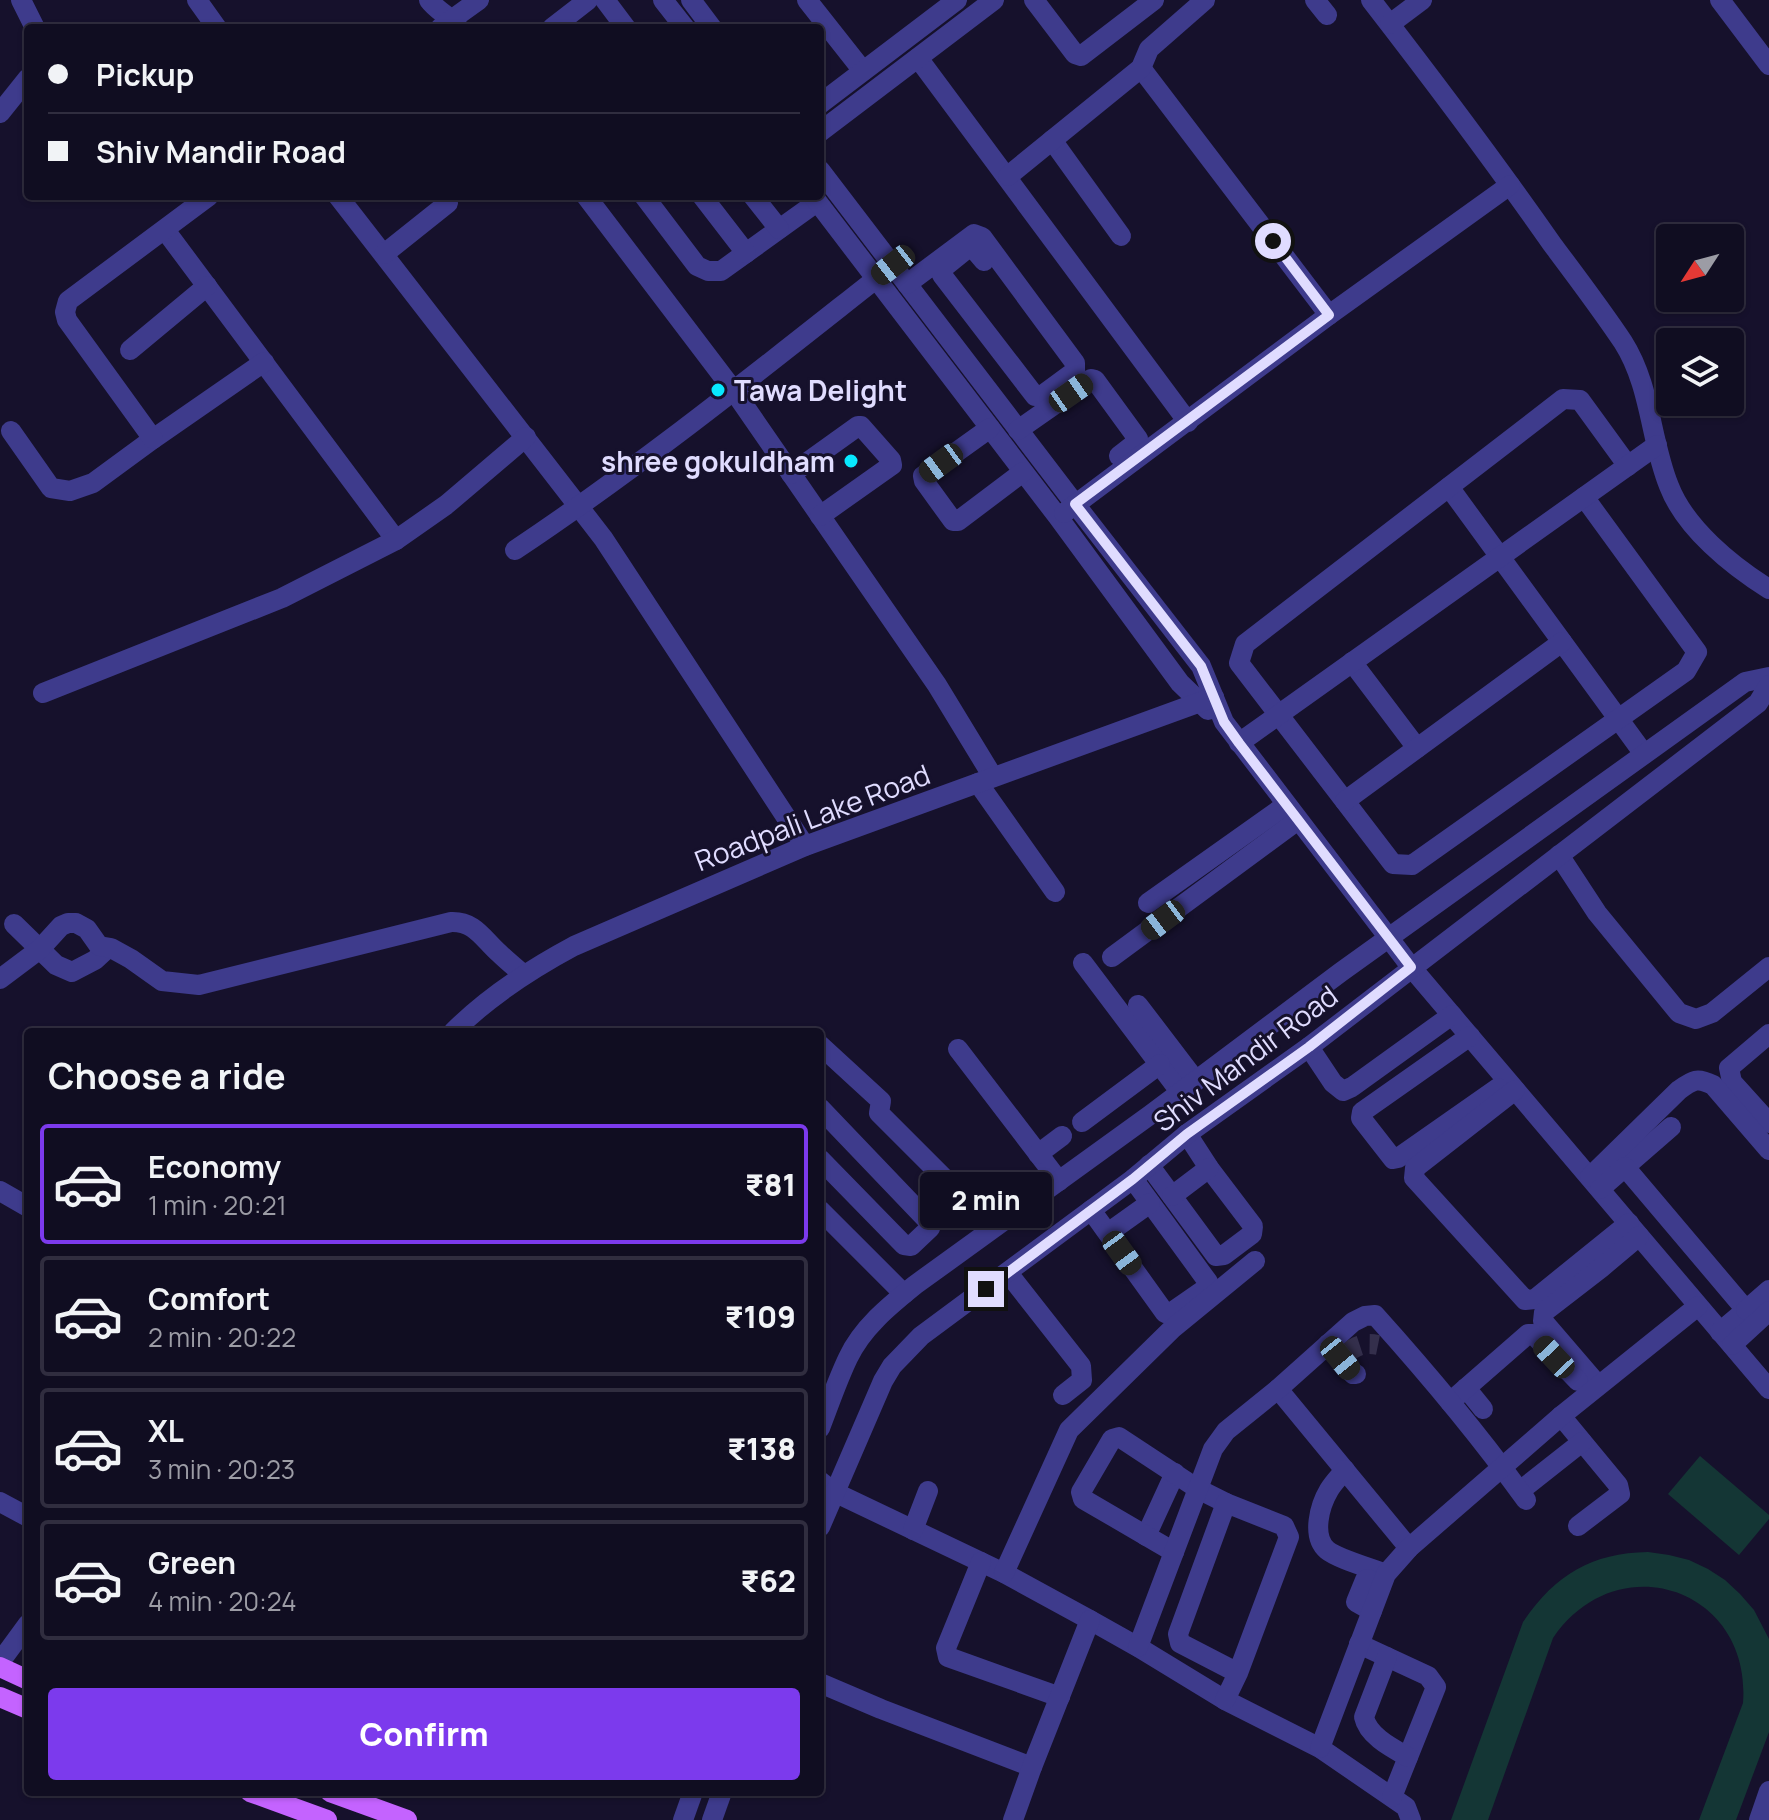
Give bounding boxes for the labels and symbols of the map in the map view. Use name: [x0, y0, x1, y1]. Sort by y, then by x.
route start: [1255, 223, 1291, 259]
north arrow: [1656, 224, 1744, 312]
car: [867, 241, 919, 289]
car: [1044, 369, 1098, 417]
place label: Tawa Delight: [734, 371, 907, 409]
marker: Tawa Delight: [709, 381, 727, 399]
car: [915, 439, 967, 487]
place label: shree gokuldham: [601, 442, 835, 480]
marker: shree gokuldham: [842, 452, 860, 470]
street label: Roadpali Lake Road: [689, 755, 935, 879]
car: [1137, 896, 1189, 944]
street label: Shiv Mandir Road: [1145, 976, 1345, 1140]
callout: 2 min: [920, 1173, 1052, 1229]
car: [1098, 1227, 1146, 1279]
route end: [968, 1271, 1004, 1307]
car: [1529, 1331, 1579, 1383]
car: [1316, 1332, 1364, 1384]

